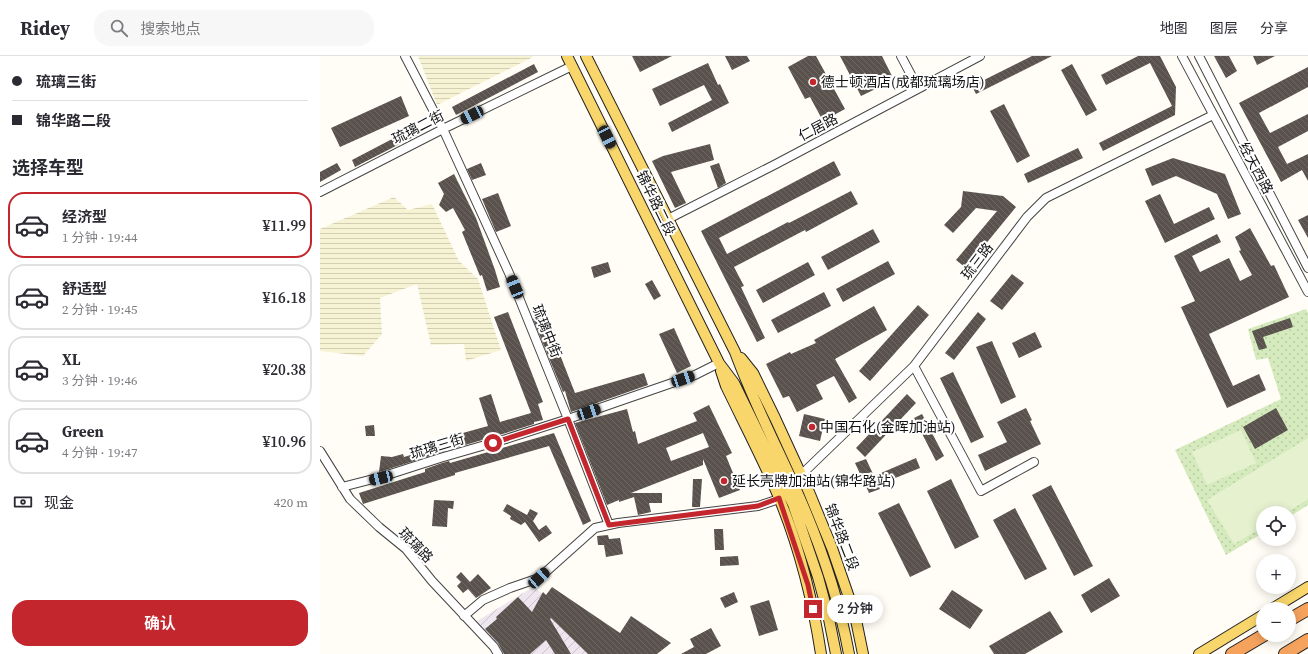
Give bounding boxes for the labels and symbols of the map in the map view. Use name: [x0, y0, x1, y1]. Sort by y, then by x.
place label: 德士顿酒店(成都琉璃场店): [821, 72, 985, 92]
marker: 德士顿酒店(成都琉璃场店): [808, 77, 818, 87]
car: [459, 104, 485, 126]
street label: 琉璃二街: [389, 105, 447, 149]
street label: 仁居路: [795, 108, 841, 146]
car: [596, 124, 618, 150]
street label: 经天西路: [1234, 139, 1278, 197]
street label: 锦华路二段: [632, 167, 680, 239]
street label: 琉三路: [956, 238, 998, 284]
car: [505, 274, 525, 300]
street label: 琉璃中街: [527, 301, 567, 361]
car: [670, 369, 696, 389]
car: [576, 402, 602, 422]
place label: 中国石化(金晖加油站): [820, 417, 956, 437]
marker: 中国石化(金晖加油站): [807, 422, 817, 432]
street label: 琉璃三街: [407, 428, 467, 464]
route start: [484, 434, 502, 452]
car: [368, 469, 394, 487]
place label: 延长壳牌加油站(锦华路站): [732, 471, 896, 491]
marker: 延长壳牌加油站(锦华路站): [719, 476, 729, 486]
street label: 锦华路二段: [820, 501, 864, 573]
street label: 琉璃路: [394, 523, 438, 567]
car: [526, 566, 552, 590]
callout: 2 分钟: [827, 595, 883, 623]
route end: [804, 600, 822, 618]

